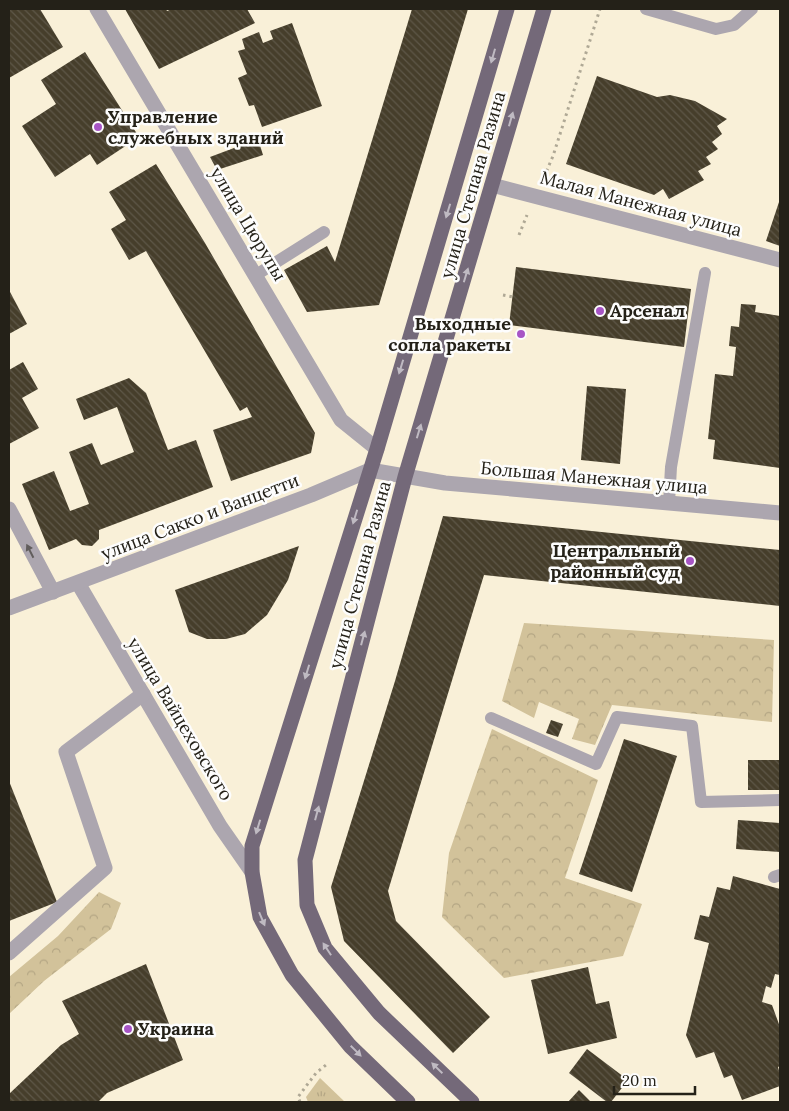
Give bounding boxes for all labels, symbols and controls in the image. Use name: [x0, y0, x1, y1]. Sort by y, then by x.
one-way arrow: [489, 48, 497, 63]
street label: улица Степана Разина: [435, 89, 510, 281]
place label: Управление служебных зданий: [108, 105, 284, 149]
one-way arrow: [508, 112, 516, 127]
marker: Управление служебных зданий: [92, 121, 104, 133]
street label: улица Цюрупы: [205, 162, 292, 285]
street label: Малая Манежная улица: [538, 166, 744, 242]
one-way arrow: [443, 204, 451, 219]
one-way arrow: [463, 268, 471, 283]
place label: Арсенал: [610, 299, 685, 322]
marker: Арсенал: [594, 305, 606, 317]
place label: Выходные сопла ракеты: [388, 312, 511, 356]
marker: Выходные сопла ракеты: [515, 328, 527, 340]
one-way arrow: [397, 359, 405, 375]
one-way arrow: [416, 423, 424, 438]
street label: Большая Манежная улица: [480, 456, 708, 499]
street label: улица Сакко и Ванцетти: [97, 468, 302, 565]
street label: улица Степана Разина: [323, 478, 396, 671]
one-way arrow: [351, 510, 359, 525]
place label: Центральный районный суд: [550, 539, 680, 583]
one-way arrow: [26, 544, 34, 558]
marker: Центральный районный суд: [684, 555, 696, 567]
one-way arrow: [359, 631, 367, 646]
street label: улица Вайцеховского: [123, 633, 238, 805]
one-way arrow: [302, 665, 310, 680]
one-way arrow: [314, 805, 322, 820]
one-way arrow: [254, 820, 262, 835]
one-way arrow: [258, 912, 267, 927]
one-way arrow: [323, 942, 332, 955]
place label: Украина: [138, 1017, 215, 1040]
marker: Украина: [122, 1023, 134, 1035]
one-way arrow: [350, 1045, 362, 1057]
one-way arrow: [431, 1063, 443, 1075]
scale bar: [614, 1064, 695, 1096]
text: 20 m: [622, 1071, 657, 1090]

